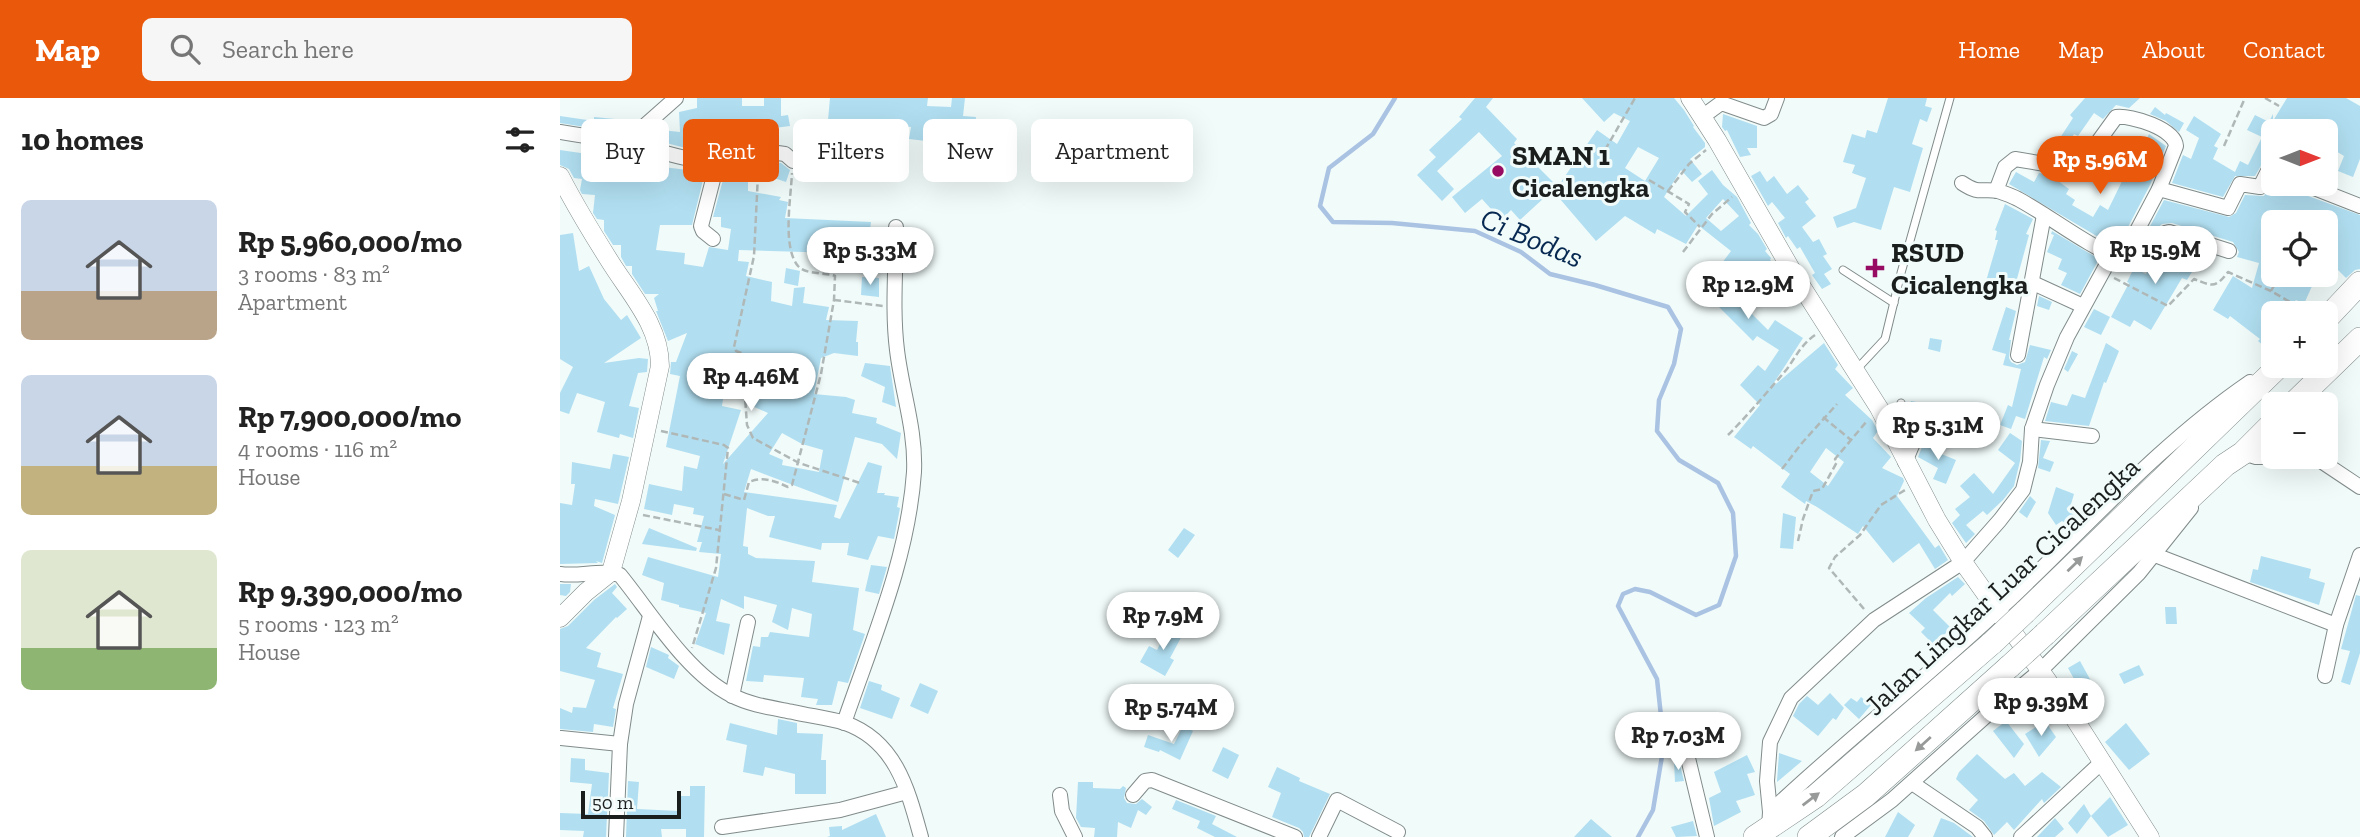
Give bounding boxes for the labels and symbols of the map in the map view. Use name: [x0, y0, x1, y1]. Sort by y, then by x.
north arrow: [2261, 119, 2338, 196]
pin: Rp 5.96M: [2028, 136, 2172, 196]
place label: SMAN 1 Cicalengka: [1512, 139, 1649, 204]
marker: SMAN 1 Cicalengka: [1490, 163, 1506, 179]
water label: Ci Bodas: [1475, 200, 1589, 276]
pin: Rp 15.9M: [2083, 226, 2227, 286]
pin: Rp 5.33M: [798, 228, 942, 287]
place label: RSUD Cicalengka: [1891, 236, 2028, 301]
marker: RSUD Cicalengka: [1865, 258, 1885, 278]
pin: Rp 12.9M: [1676, 262, 1820, 321]
pin: Rp 4.46M: [679, 354, 823, 413]
pin: Rp 5.31M: [1866, 402, 2010, 462]
street label: Jalan Lingkar Luar Cicalengka: [1858, 450, 2147, 722]
one-way arrow: [2066, 556, 2083, 573]
pin: Rp 7.9M: [1098, 592, 1228, 652]
pin: Rp 9.39M: [1969, 678, 2113, 738]
pin: Rp 5.74M: [1099, 684, 1243, 744]
pin: Rp 7.03M: [1606, 712, 1750, 772]
one-way arrow: [1914, 736, 1932, 752]
scale bar: [581, 788, 681, 820]
one-way arrow: [1802, 791, 1820, 806]

